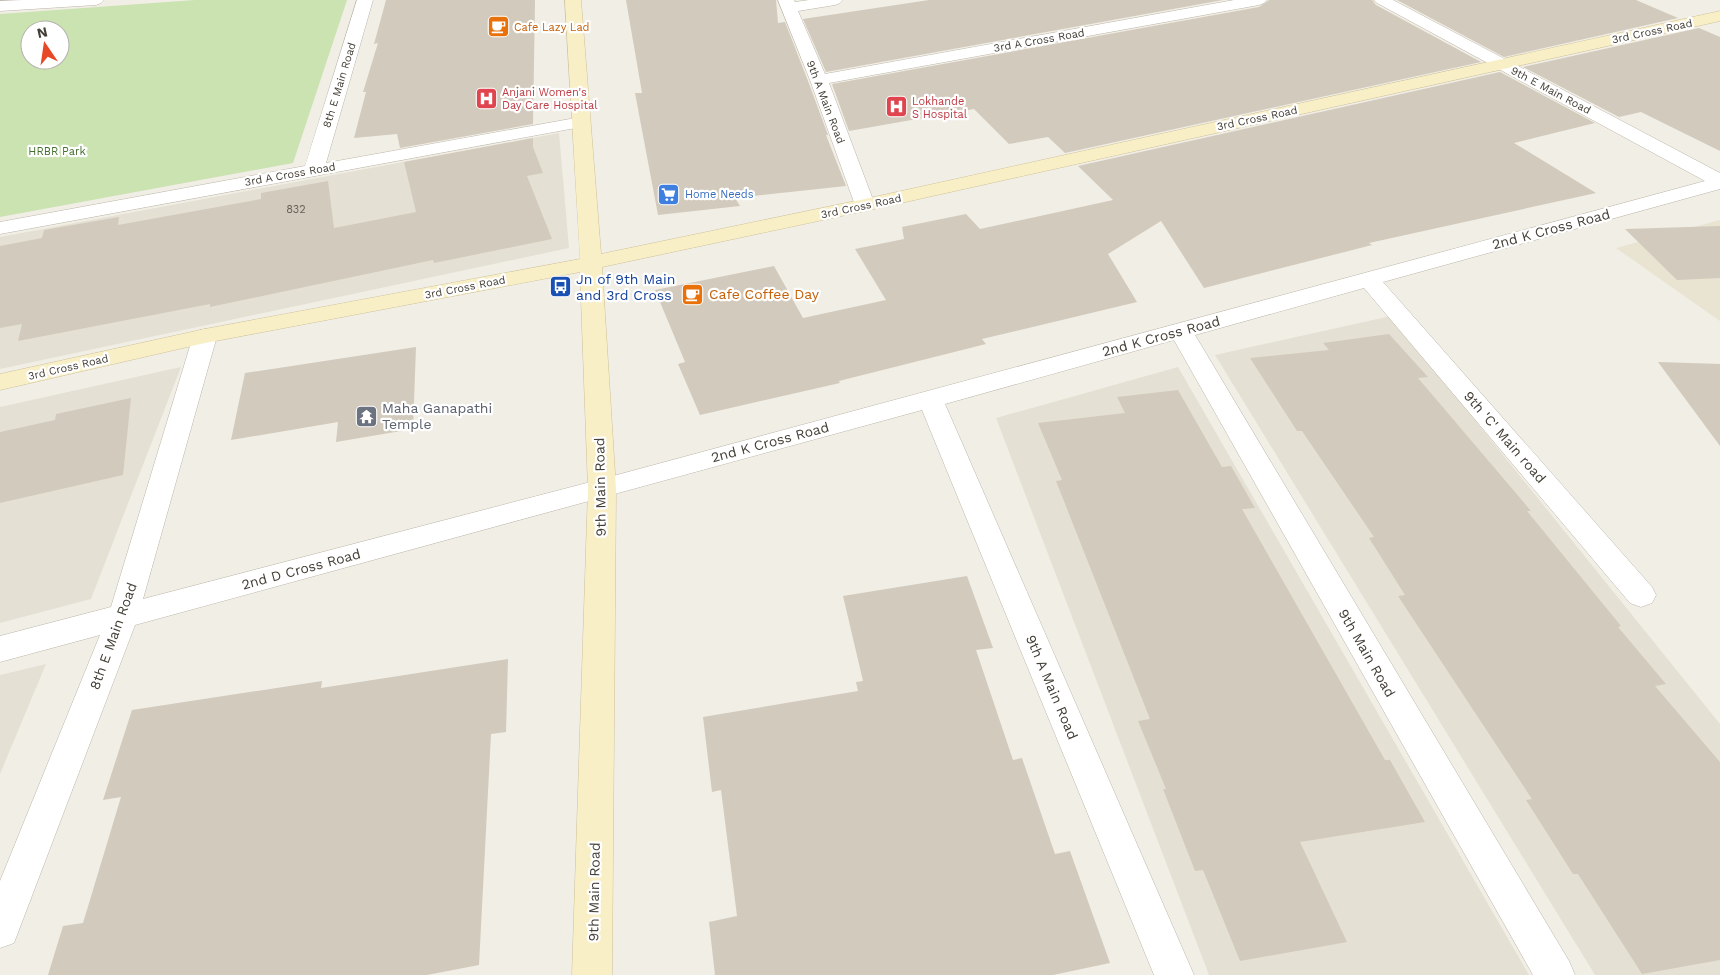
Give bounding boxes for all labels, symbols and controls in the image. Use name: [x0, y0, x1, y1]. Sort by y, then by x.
cafe icon: Cafe Lazy Lad: [486, 15, 510, 39]
street label: 3rd Cross Road: [1611, 17, 1694, 46]
north arrow: [20, 20, 70, 70]
place label: Cafe Lazy Lad: [514, 21, 590, 34]
text: N: [35, 23, 49, 41]
street label: 3rd A Cross Road: [993, 26, 1086, 55]
street label: 8th E Main Road: [320, 41, 359, 129]
street label: 9th A Main Road: [804, 59, 847, 146]
street label: 9th E Main Road: [1509, 64, 1593, 117]
hospital icon: Anjani Women's Day Care Hospital: [474, 86, 498, 110]
place label: Anjani Women's Day Care Hospital: [502, 86, 598, 112]
hospital icon: Lokhande S Hospital: [884, 95, 908, 119]
place label: Lokhande S Hospital: [912, 95, 968, 121]
street label: 3rd Cross Road: [1216, 104, 1299, 133]
park label: HRBR Park: [28, 145, 86, 158]
street label: 3rd A Cross Road: [244, 160, 337, 189]
supermarket icon: Home Needs: [657, 182, 681, 206]
place label: Home Needs: [685, 188, 754, 201]
street label: 3rd Cross Road: [820, 192, 903, 221]
house number: 832: [286, 203, 306, 216]
street label: 2nd K Cross Road: [1490, 206, 1612, 252]
place label: Jn of 9th Main and 3rd Cross: [576, 271, 675, 303]
street label: 3rd Cross Road: [424, 273, 507, 302]
bus stop icon: Jn of 9th Main and 3rd Cross: [548, 275, 572, 299]
cafe icon: Cafe Coffee Day: [681, 282, 705, 306]
place label: Cafe Coffee Day: [709, 286, 820, 302]
street label: 2nd K Cross Road: [1100, 313, 1222, 359]
street label: 3rd Cross Road: [27, 352, 110, 383]
street label: 9th 'C' Main road: [1461, 388, 1549, 486]
place label: Maha Ganapathi Temple: [382, 400, 492, 432]
temple icon: Maha Ganapathi Temple: [354, 404, 378, 428]
street label: 2nd K Cross Road: [709, 419, 831, 465]
street label: 9th Main Road: [591, 437, 609, 537]
street label: 2nd D Cross Road: [240, 545, 362, 593]
street label: 8th E Main Road: [86, 580, 140, 692]
street label: 9th Main Road: [1335, 606, 1399, 700]
street label: 9th A Main Road: [1023, 632, 1081, 742]
street label: 9th Main Road: [585, 842, 603, 942]

